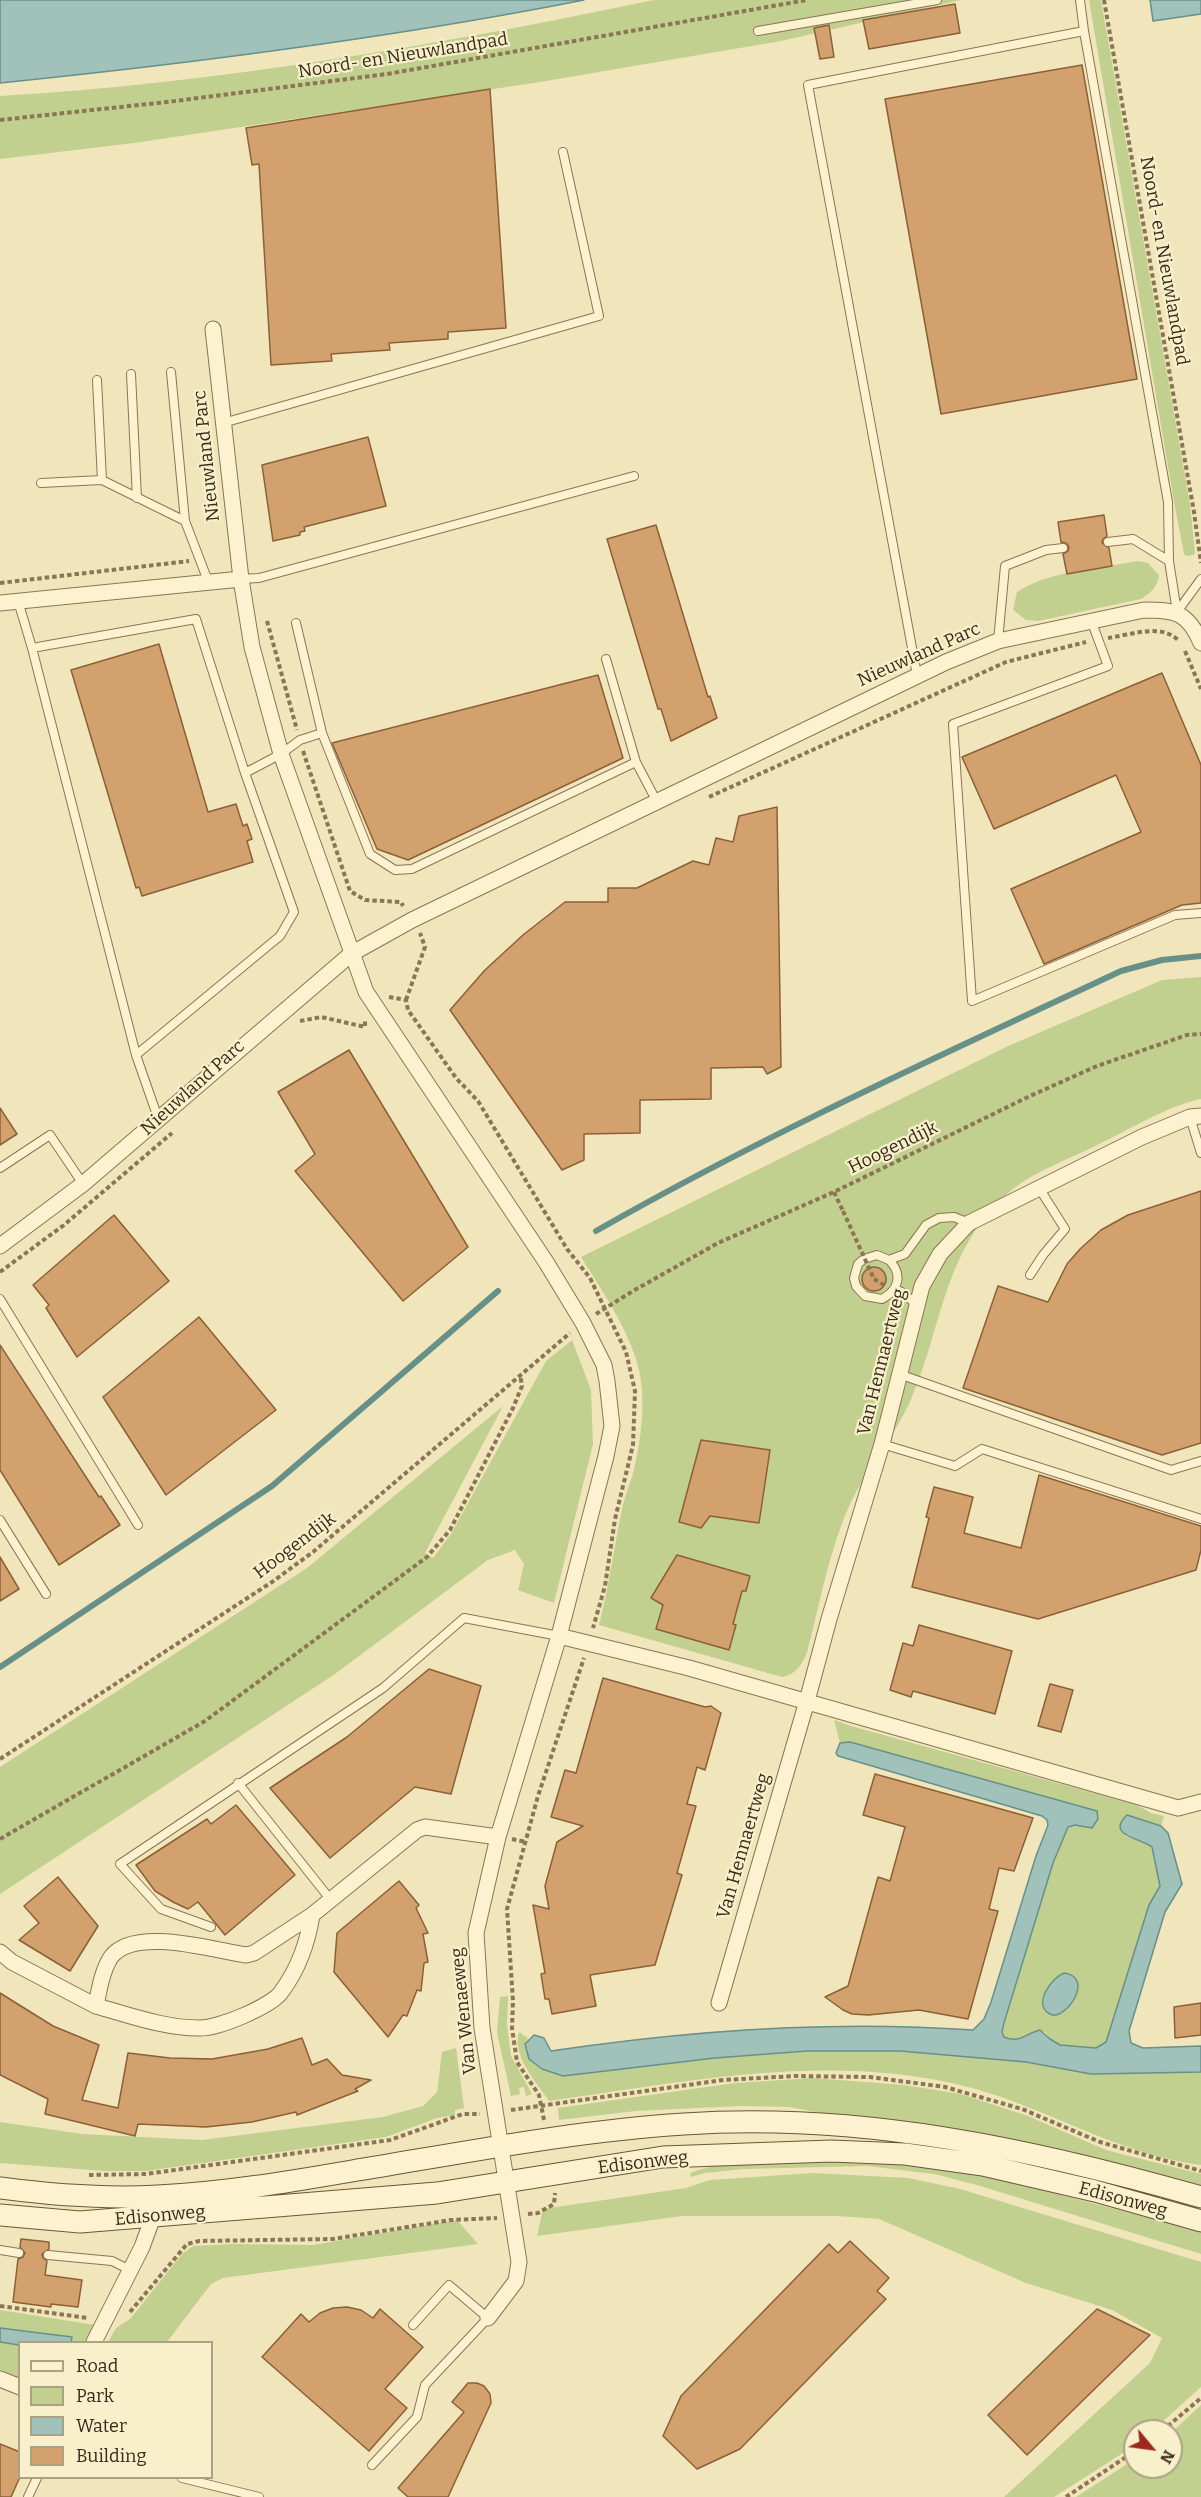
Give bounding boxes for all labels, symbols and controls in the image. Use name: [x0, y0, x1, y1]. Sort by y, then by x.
street label: Noord- en Nieuwlandpad: [297, 29, 509, 83]
street label: Noord- en Nieuwlandpad: [1135, 155, 1193, 367]
street label: Nieuwland Parc: [189, 389, 225, 523]
street label: Nieuwland Parc: [854, 618, 984, 692]
street label: Nieuwland Parc: [137, 1036, 249, 1140]
street label: Hoogendijk: [845, 1117, 941, 1179]
street label: Van Hennaertweg: [853, 1286, 911, 1438]
street label: Hoogendijk: [250, 1508, 340, 1584]
street label: Van Hennaertweg: [713, 1771, 775, 1921]
street label: Van Wenaeweg: [447, 1946, 481, 2076]
street label: Edisonweg: [597, 2147, 689, 2179]
street label: Edisonweg: [1076, 2178, 1170, 2222]
street label: Edisonweg: [114, 2201, 206, 2231]
legend: [18, 2341, 213, 2479]
text: Road: [76, 2355, 118, 2377]
text: Park: [76, 2385, 114, 2407]
text: Water: [76, 2415, 127, 2437]
north arrow: [1123, 2419, 1183, 2479]
text: Building: [76, 2445, 147, 2467]
text: N: [1156, 2447, 1179, 2467]

